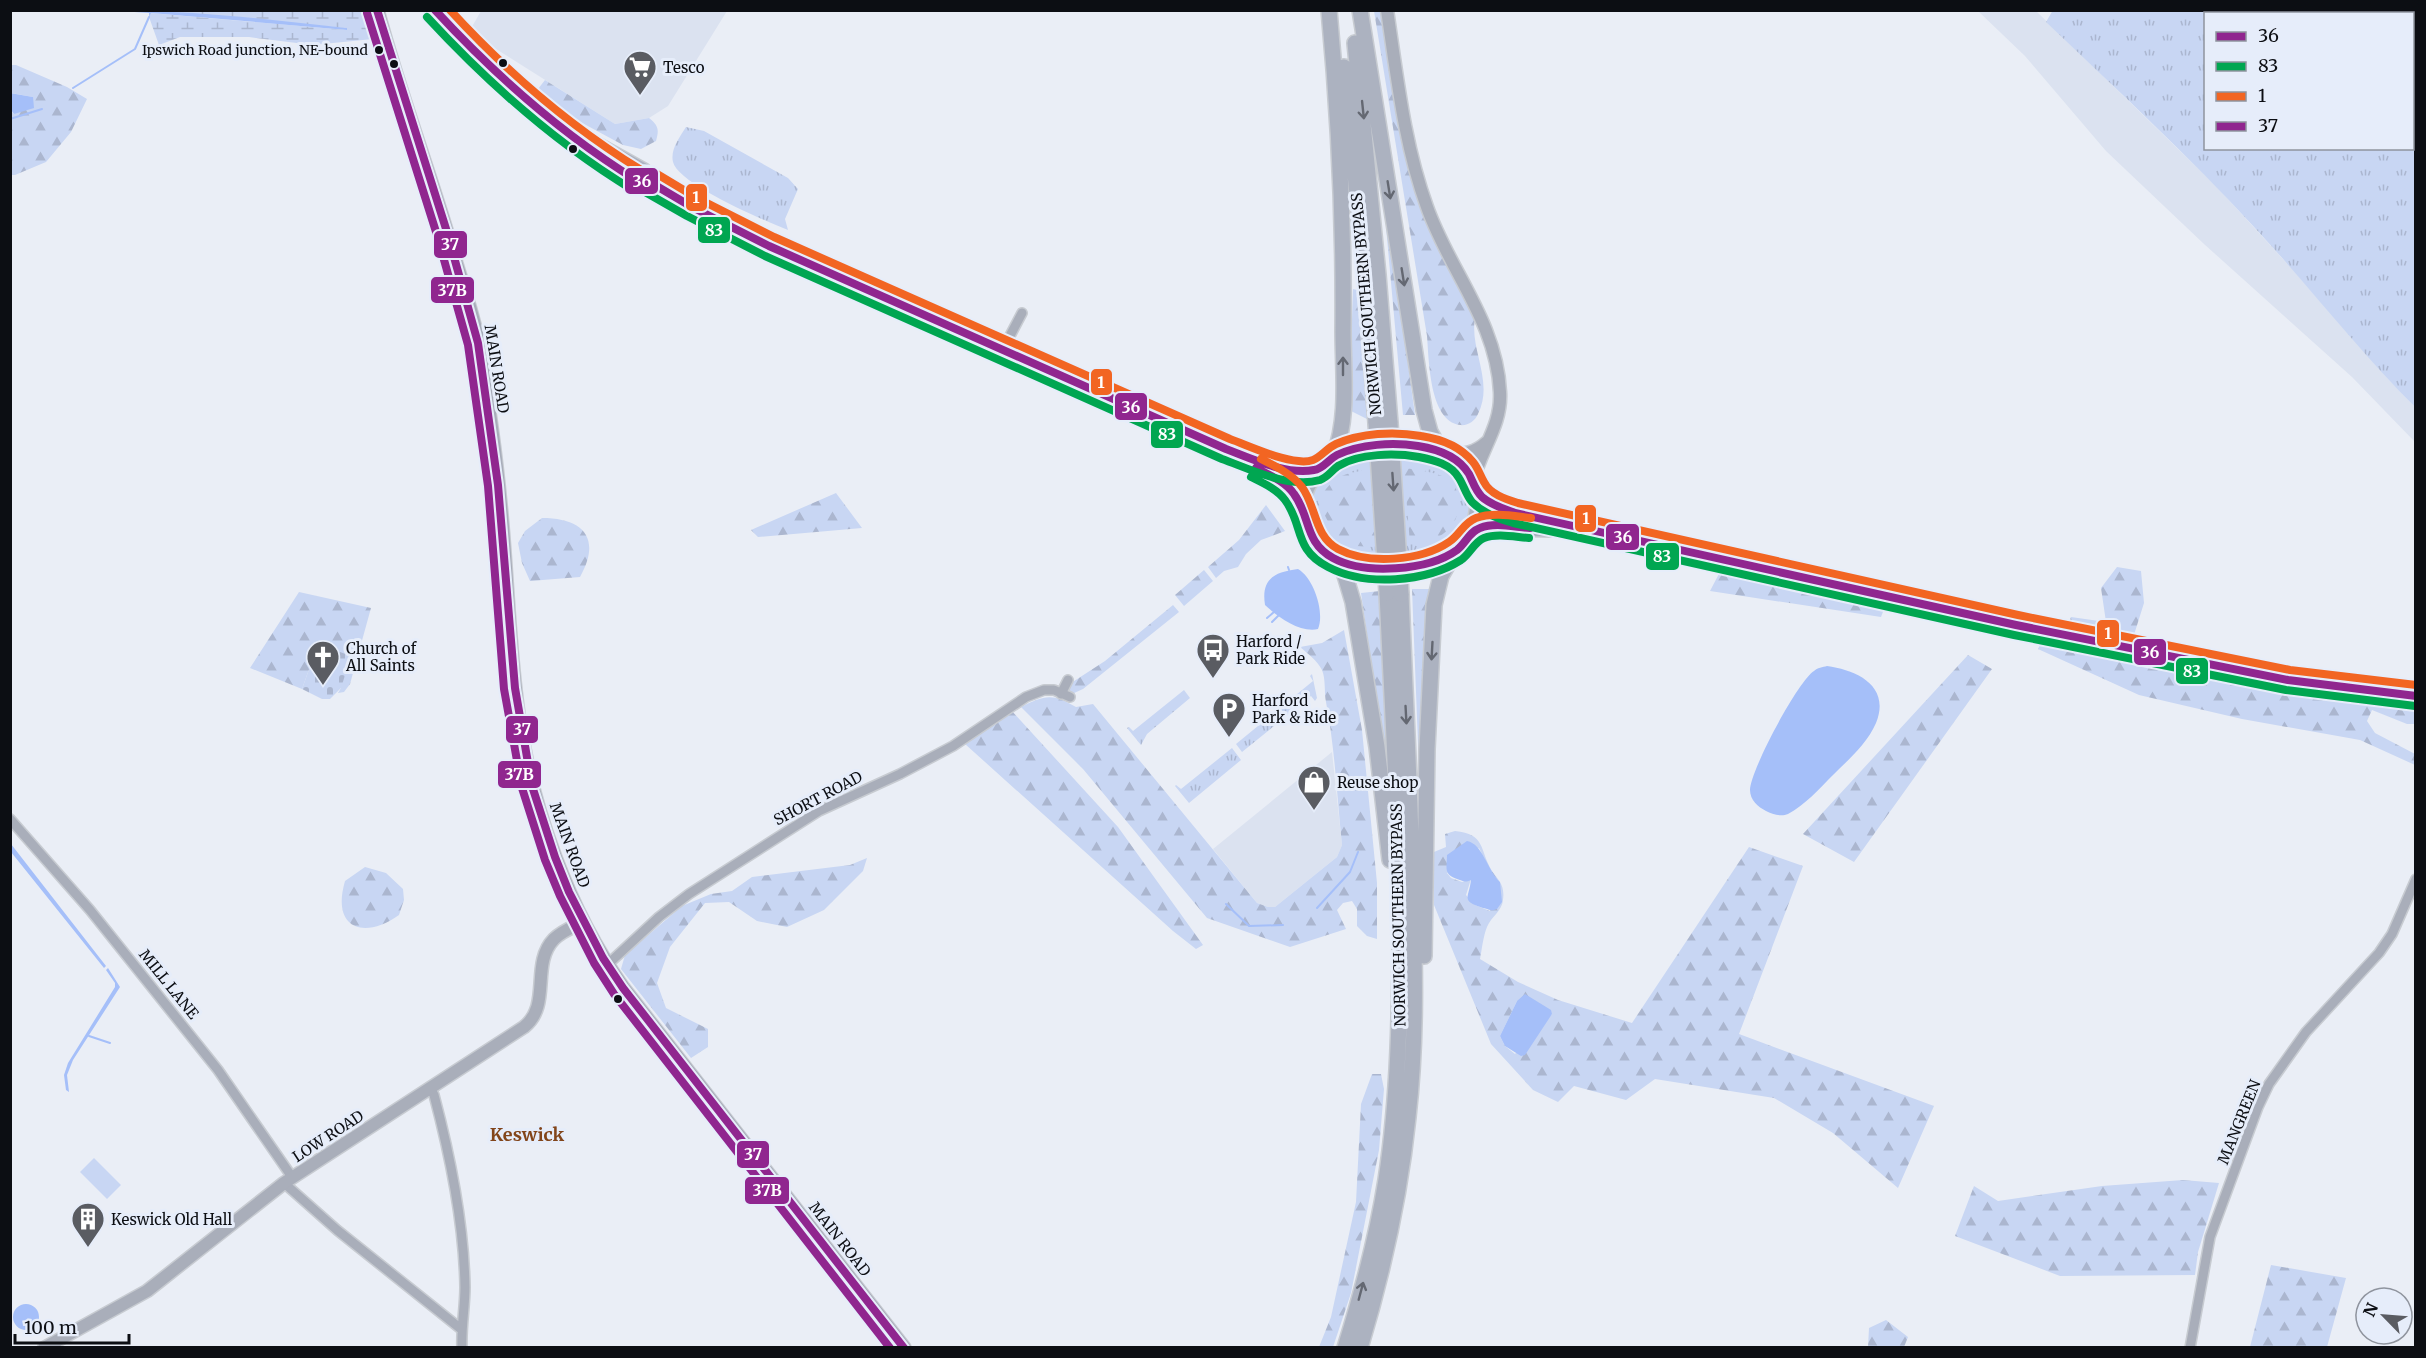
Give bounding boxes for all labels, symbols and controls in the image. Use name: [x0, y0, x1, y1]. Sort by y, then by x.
legend: [2204, 12, 2414, 150]
text: 36: [2258, 24, 2279, 47]
place label: Ipswich Road junction, NE-bound: [142, 41, 369, 59]
marker: Ipswich Road junction, NE-bound: [373, 44, 385, 56]
supermarket icon: Tesco: [622, 49, 658, 96]
text: 83: [2258, 54, 2278, 77]
unlabelled marker: [497, 57, 509, 69]
unlabelled marker: [388, 58, 400, 70]
place label: Tesco: [663, 58, 705, 77]
text: 1: [2258, 84, 2266, 107]
one-way arrow: [1358, 100, 1369, 120]
text: 37: [2258, 114, 2278, 137]
unlabelled marker: [567, 143, 579, 155]
line badge: 36: [624, 167, 659, 195]
text: 36: [633, 171, 652, 191]
one-way arrow: [1384, 180, 1395, 200]
line badge: 1: [685, 183, 708, 212]
text: 1: [692, 187, 700, 207]
street label: NORWICH SOUTHERN BYPASS: [1347, 192, 1385, 416]
line badge: 83: [697, 216, 731, 244]
text: 83: [705, 220, 723, 240]
line badge: 37: [433, 230, 468, 259]
text: 37: [441, 234, 459, 254]
one-way arrow: [1397, 267, 1408, 287]
line badge: 37B: [430, 276, 475, 304]
text: 37B: [437, 280, 467, 300]
street label: MAIN ROAD: [481, 323, 513, 415]
one-way arrow: [1337, 356, 1349, 376]
line badge: 1: [1090, 368, 1113, 396]
text: 1: [1097, 372, 1105, 392]
line badge: 36: [1114, 392, 1148, 421]
text: 36: [1122, 397, 1141, 417]
line badge: 83: [1150, 420, 1184, 449]
text: 83: [1158, 424, 1176, 444]
one-way arrow: [1388, 471, 1399, 491]
line badge: 1: [1574, 504, 1597, 533]
text: 1: [1582, 508, 1590, 528]
line badge: 36: [1605, 523, 1640, 551]
text: 36: [1614, 527, 1633, 547]
line badge: 83: [1645, 542, 1680, 571]
text: 83: [1653, 546, 1671, 566]
line badge: 1: [2096, 619, 2120, 648]
text: 1: [2104, 623, 2112, 643]
bus stop icon: Harford / Park Ride: [1195, 632, 1231, 679]
place label: Harford / Park Ride: [1236, 632, 1305, 668]
line badge: 36: [2133, 638, 2167, 666]
church icon: Church of All Saints: [305, 639, 341, 686]
place label: Church of All Saints: [345, 639, 417, 675]
one-way arrow: [1426, 640, 1437, 660]
text: 36: [2141, 642, 2160, 662]
line badge: 83: [2175, 657, 2209, 685]
text: 83: [2183, 661, 2201, 681]
parking icon: Harford Park & Ride: [1211, 691, 1247, 738]
place label: Harford Park & Ride: [1252, 691, 1336, 727]
one-way arrow: [1401, 705, 1412, 725]
line badge: 37: [505, 715, 539, 744]
text: 37: [513, 719, 531, 739]
line badge: 37B: [497, 760, 542, 789]
text: 37B: [504, 764, 534, 784]
shop icon: Reuse shop: [1296, 764, 1332, 811]
street label: SHORT ROAD: [770, 767, 866, 829]
place label: Reuse shop: [1337, 773, 1418, 792]
street label: MAIN ROAD: [546, 800, 594, 890]
street label: NORWICH SOUTHERN BYPASS: [1387, 803, 1409, 1027]
street label: MILL LANE: [135, 945, 203, 1023]
unlabelled marker: [612, 993, 624, 1005]
street label: MANGREEN: [2213, 1077, 2265, 1167]
street label: LOW ROAD: [289, 1106, 367, 1166]
district label: Keswick: [490, 1123, 565, 1146]
line badge: 37: [736, 1140, 770, 1169]
text: 37: [744, 1144, 762, 1164]
line badge: 37B: [744, 1176, 790, 1205]
text: 37B: [752, 1180, 782, 1200]
street label: MAIN ROAD: [805, 1198, 875, 1280]
building icon: Keswick Old Hall: [70, 1201, 106, 1248]
place label: Keswick Old Hall: [111, 1210, 232, 1229]
one-way arrow: [1356, 1282, 1367, 1301]
north arrow: [2354, 1286, 2414, 1346]
text: N: [2359, 1299, 2382, 1320]
scale bar: [15, 1307, 129, 1345]
text: 100 m: [24, 1316, 77, 1339]

